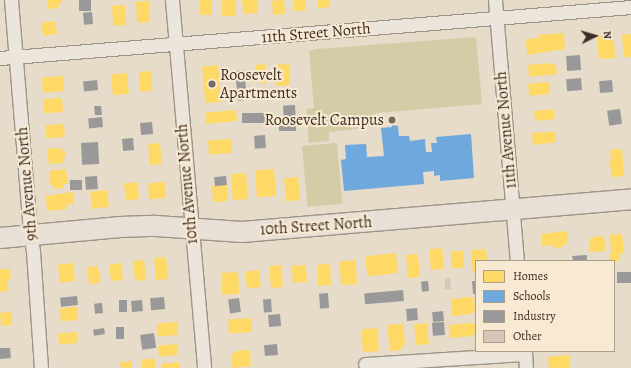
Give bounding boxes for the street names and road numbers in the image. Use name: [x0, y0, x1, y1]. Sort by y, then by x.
street label: 11th Street North: [261, 19, 371, 47]
street label: 11th Avenue North: [491, 70, 521, 190]
street label: 10th Avenue North: [172, 123, 202, 245]
street label: 9th Avenue North: [12, 126, 42, 242]
street label: 10th Street North: [259, 212, 373, 240]

